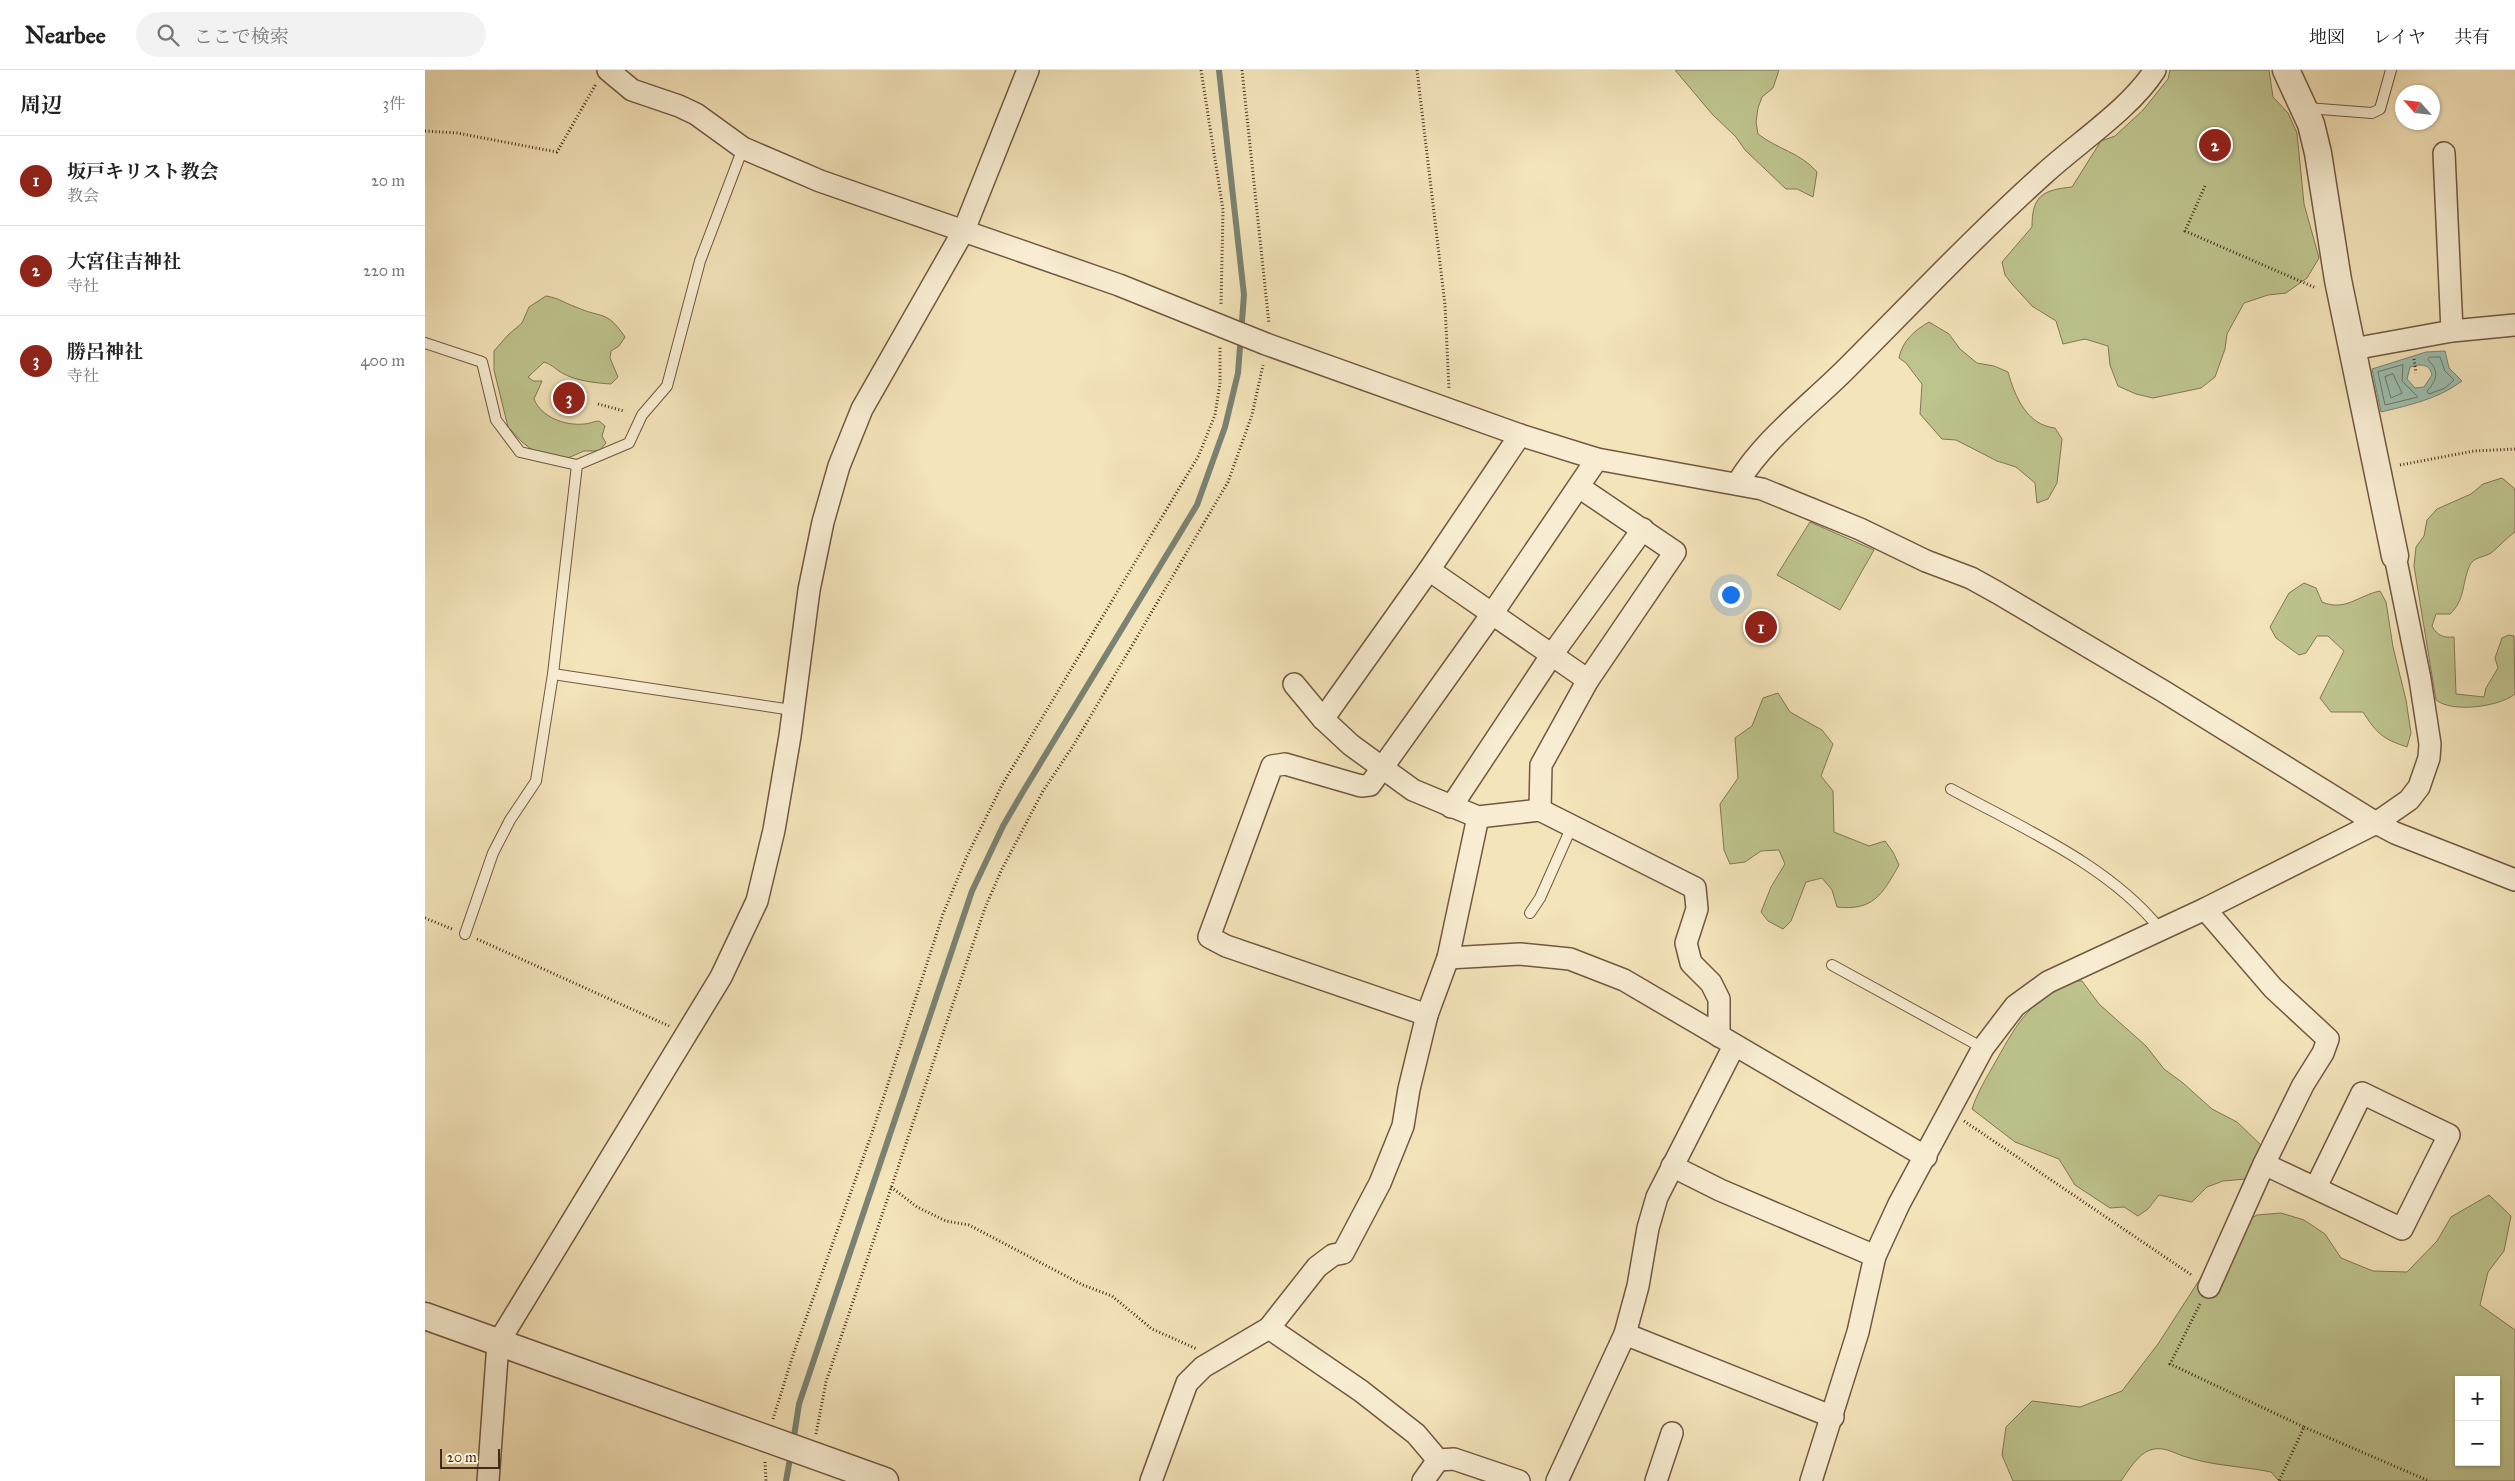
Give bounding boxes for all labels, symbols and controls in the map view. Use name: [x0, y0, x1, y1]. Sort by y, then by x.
search box: [136, 12, 486, 57]
text: Nearbee: [25, 20, 106, 50]
icon: search: [154, 21, 182, 49]
text: ここで検索: [194, 25, 289, 48]
text: 地図: [2309, 26, 2345, 48]
text: レイヤ: [2373, 26, 2426, 48]
text: 共有: [2454, 26, 2490, 48]
north arrow: [2395, 85, 2440, 130]
text: 周辺: [20, 92, 62, 118]
text: 3件: [383, 94, 405, 113]
pin: 2: [2199, 126, 2231, 164]
text: 坂戸キリスト教会: [67, 160, 219, 183]
text: 1: [33, 171, 39, 190]
text: 20 m: [371, 171, 405, 190]
text: 教会: [67, 186, 99, 205]
text: 大宮住吉神社: [67, 250, 181, 273]
text: 2: [32, 261, 40, 280]
text: 220 m: [363, 261, 405, 280]
text: 寺社: [67, 276, 99, 295]
text: 勝呂神社: [67, 340, 143, 363]
text: 3: [33, 351, 39, 370]
text: 400 m: [361, 351, 405, 370]
text: 寺社: [67, 366, 99, 385]
pin: 3: [553, 379, 585, 417]
your location: [1718, 582, 1744, 608]
pin: 1: [1745, 608, 1777, 646]
map controls: [2455, 1376, 2500, 1466]
button: +: [2455, 1376, 2500, 1421]
button: −: [2455, 1421, 2500, 1466]
scale bar: [440, 1446, 500, 1469]
text: 20 m: [447, 1449, 477, 1466]

